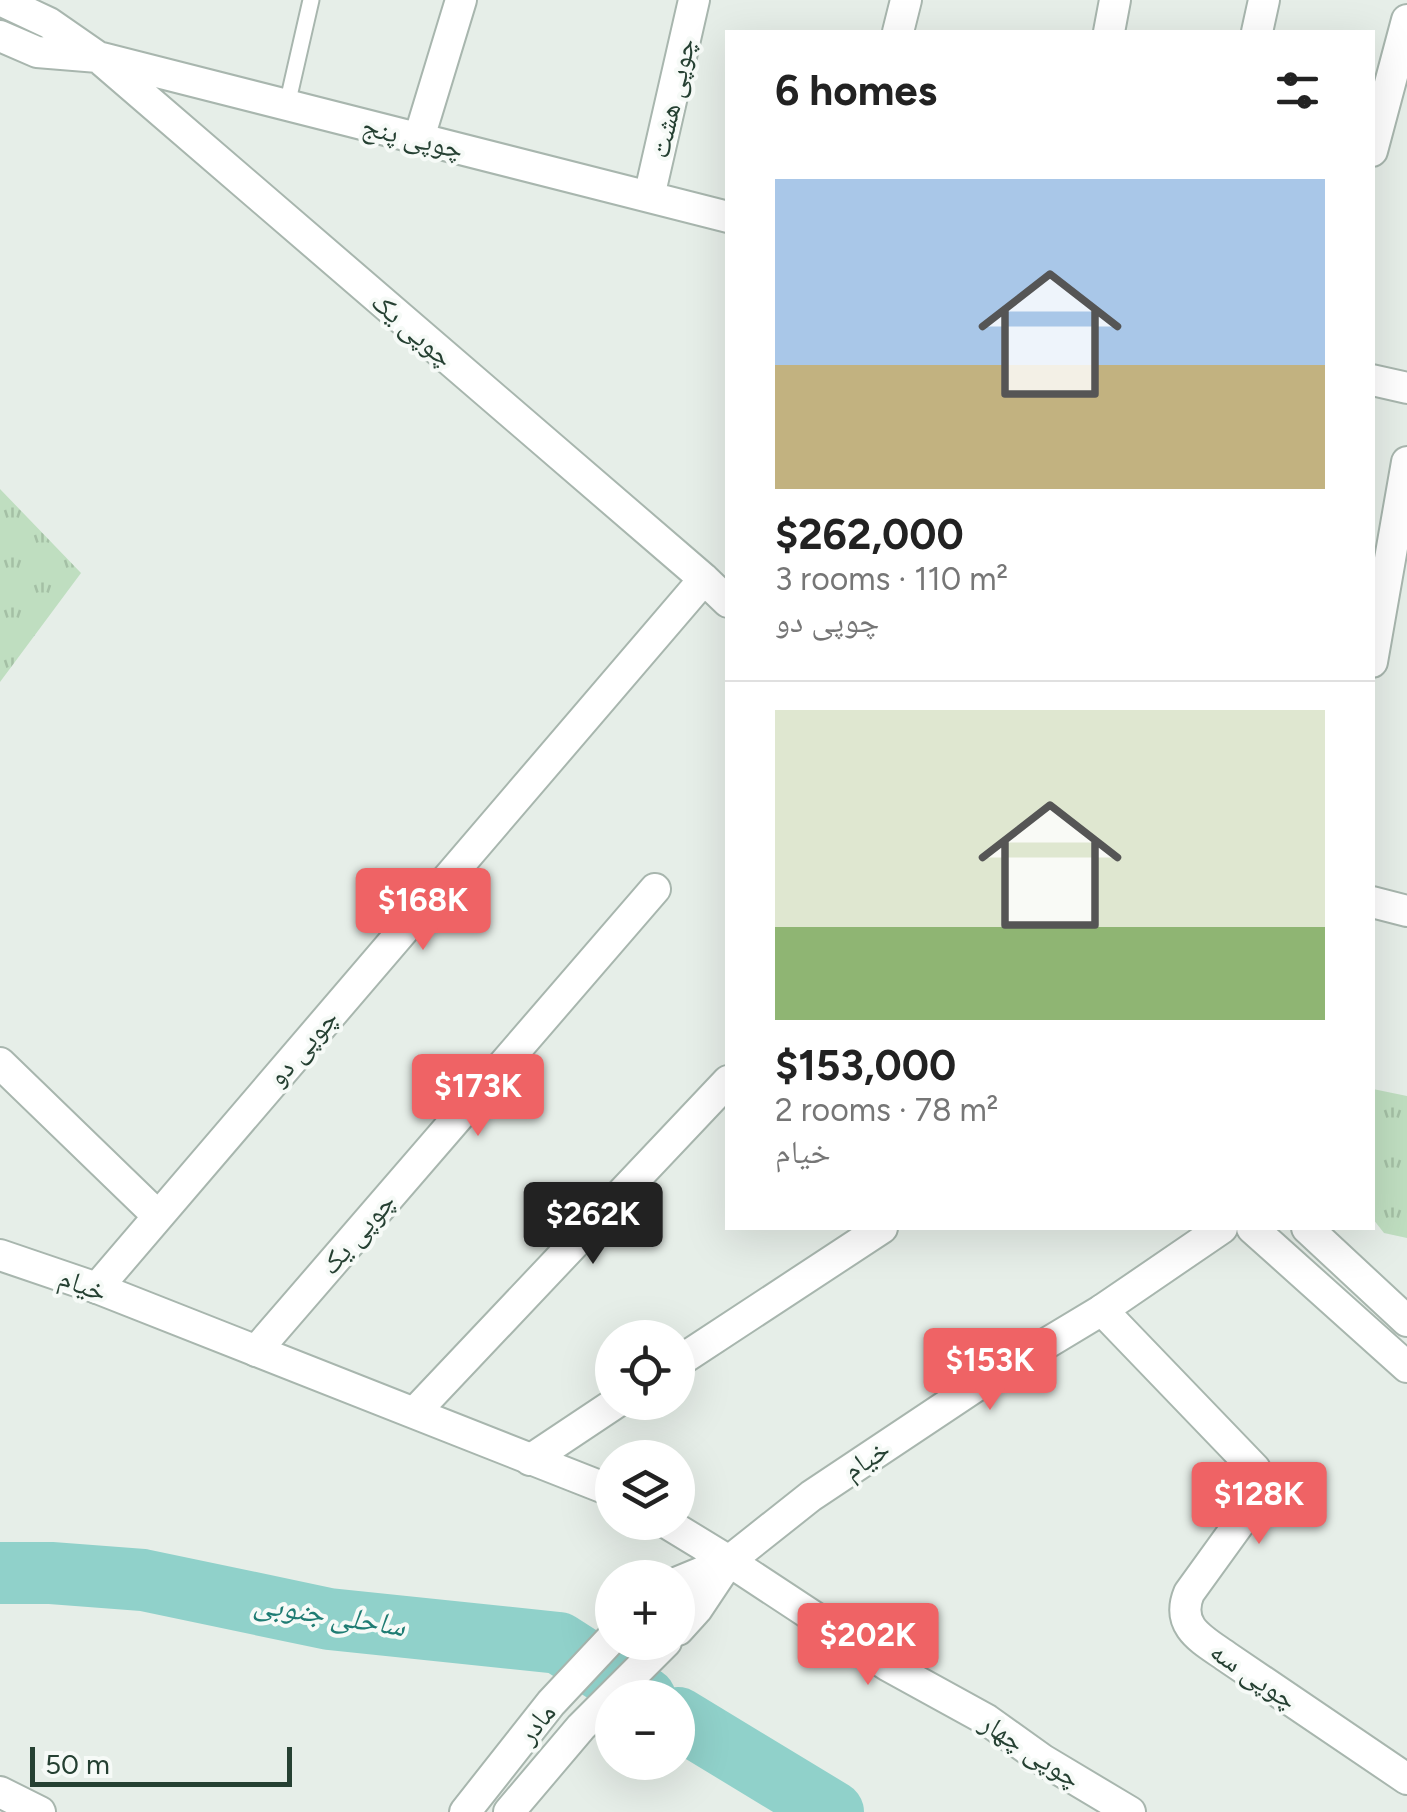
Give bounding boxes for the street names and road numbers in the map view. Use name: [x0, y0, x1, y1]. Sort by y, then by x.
street label: چوپی هشت: [642, 35, 703, 162]
street label: چوپی پنج: [359, 108, 467, 167]
street label: چوپی یک: [364, 284, 461, 375]
street label: چوپی دو: [259, 1001, 346, 1093]
street label: چوپی یک: [312, 1185, 403, 1282]
street label: خیام: [54, 1260, 112, 1310]
street label: خیام: [836, 1431, 897, 1488]
street label: چوپی سه: [1203, 1634, 1304, 1717]
street label: مادر: [509, 1696, 563, 1751]
street label: چوپی چهار: [973, 1704, 1088, 1796]

